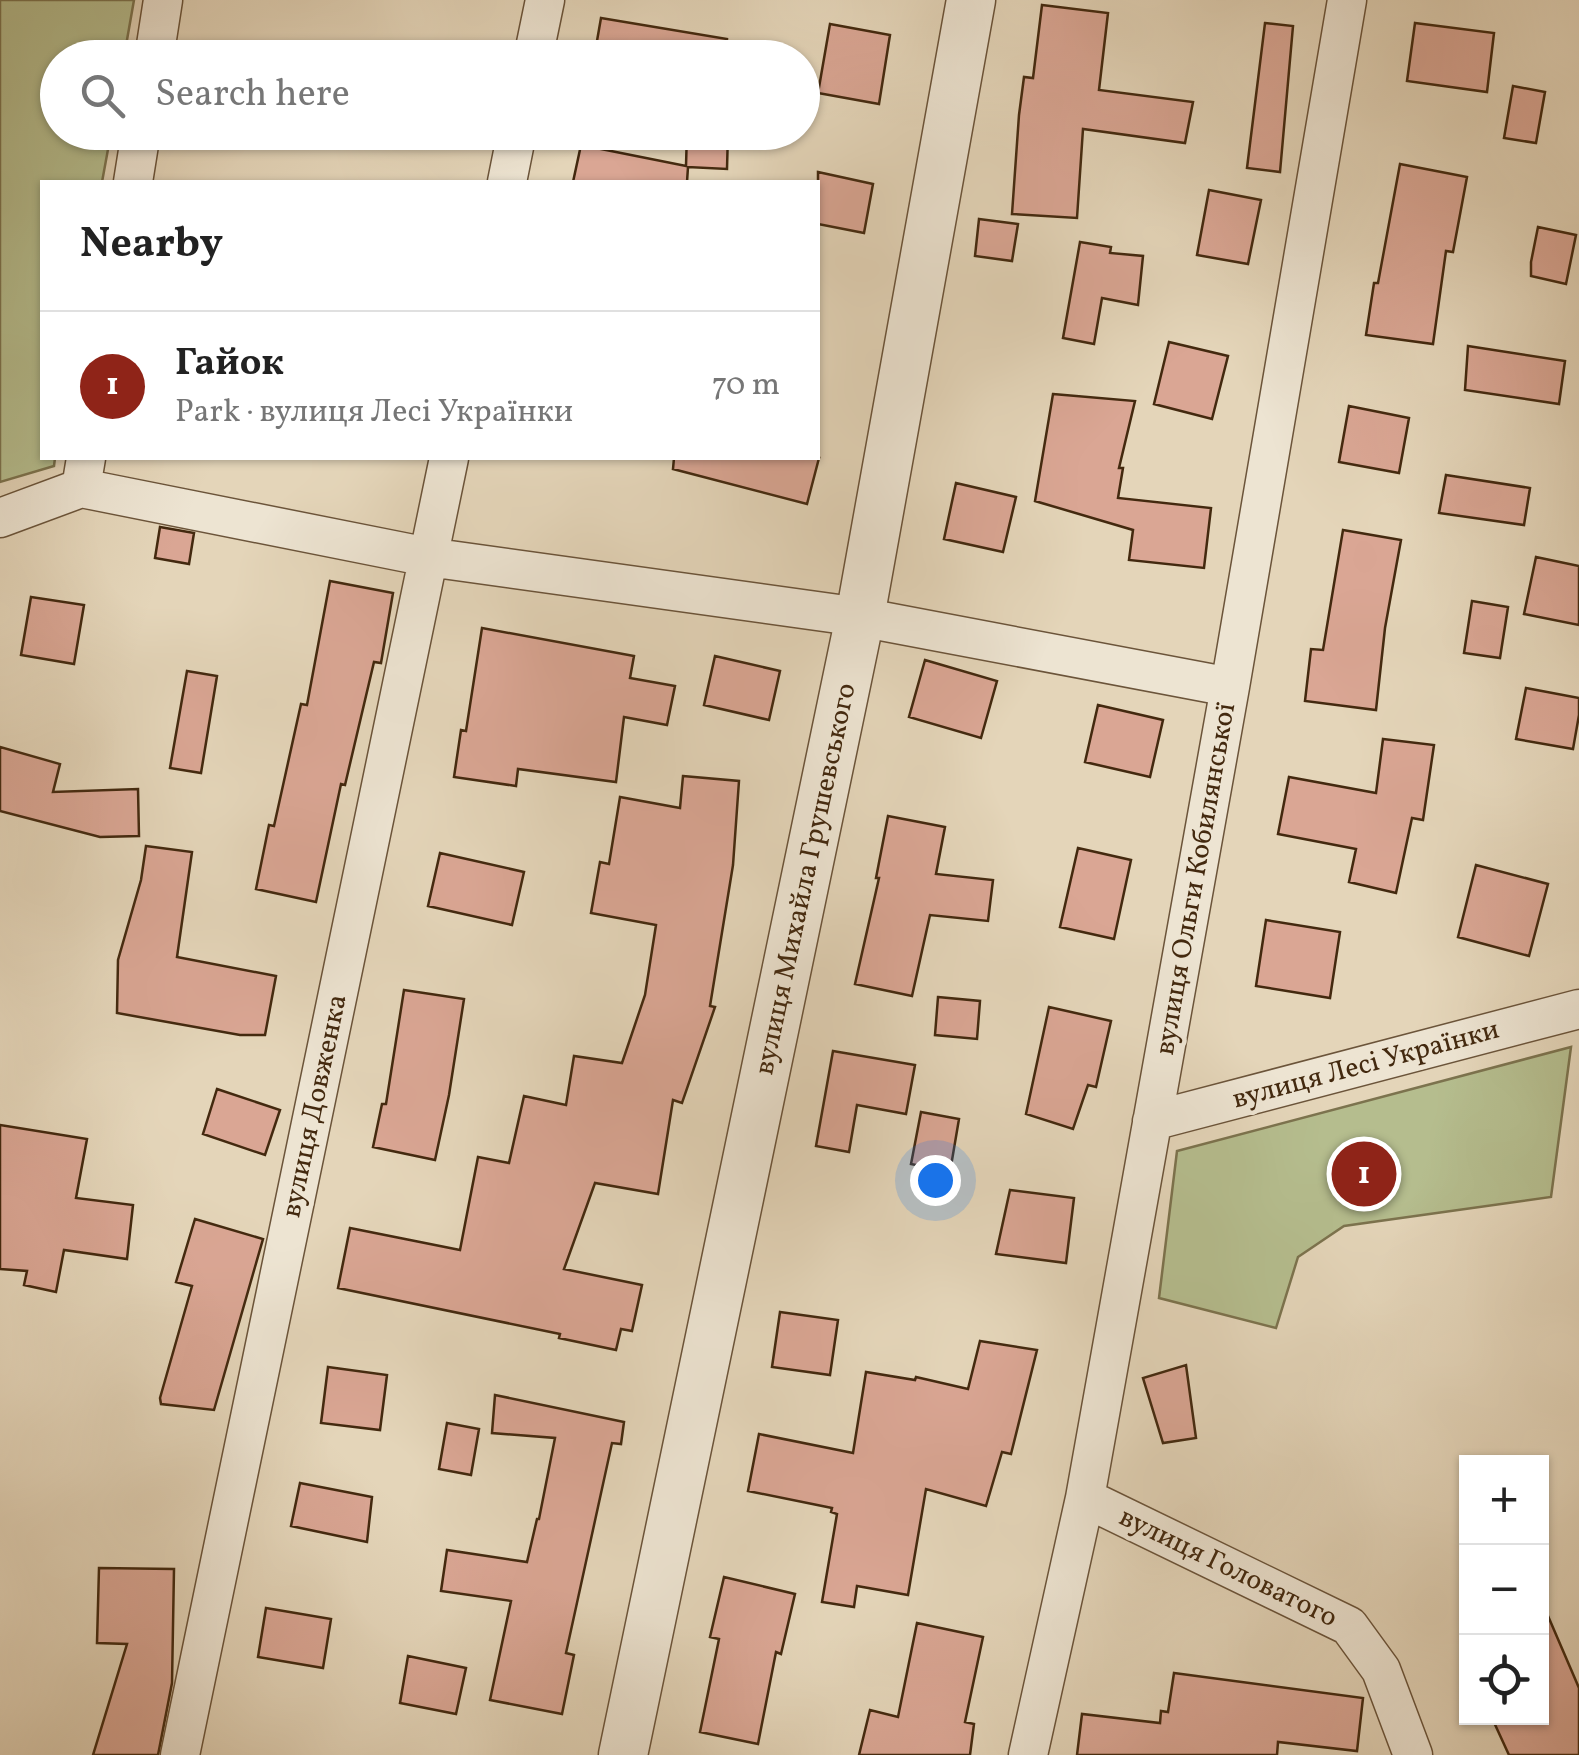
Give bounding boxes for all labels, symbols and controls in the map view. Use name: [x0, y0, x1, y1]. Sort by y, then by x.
search box: [40, 40, 820, 150]
icon: search: [75, 68, 130, 123]
text: Search here: [155, 69, 350, 122]
text: Nearby: [80, 216, 223, 275]
text: Гайок: [175, 338, 284, 391]
text: 1: [106, 364, 119, 408]
text: 70 m: [712, 364, 780, 408]
text: Park · вулиця Лесі Українки: [175, 391, 573, 435]
street label: вулиця Михайла Грушевського: [745, 680, 867, 1078]
street label: вулиця Ольги Кобилянської: [1146, 700, 1246, 1058]
street label: вулиця Довженка: [272, 991, 358, 1221]
street label: вулиця Лесі Українки: [1228, 1011, 1504, 1119]
pin: 1: [1332, 1136, 1396, 1212]
your location: [910, 1155, 961, 1206]
map controls: [1459, 1455, 1549, 1725]
button: +: [1459, 1455, 1549, 1545]
street label: вулиця Головатого: [1112, 1498, 1344, 1638]
button: −: [1459, 1545, 1549, 1635]
button: locate: [1459, 1635, 1549, 1725]

